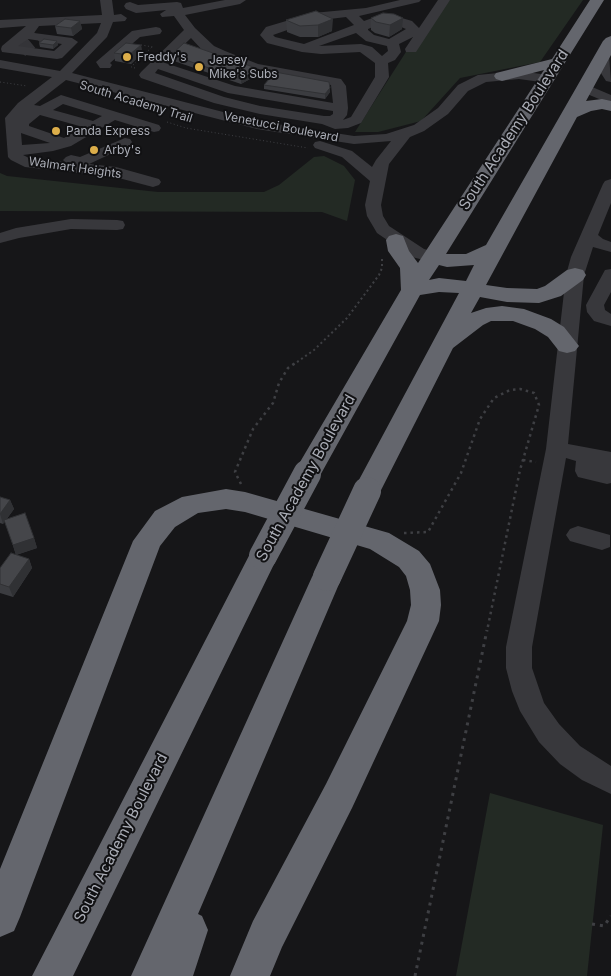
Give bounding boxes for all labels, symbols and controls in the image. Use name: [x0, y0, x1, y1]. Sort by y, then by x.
street label: South Academy Boulevard: [455, 46, 573, 214]
place label: Freddy's: [137, 50, 186, 64]
marker: Freddy's: [121, 51, 133, 63]
place label: Jersey Mike's Subs: [209, 53, 278, 81]
marker: Jersey Mike's Subs: [193, 61, 205, 73]
street label: South Academy Trail: [78, 78, 194, 126]
street label: Venetucci Boulevard: [222, 109, 340, 145]
place label: Panda Express: [66, 124, 150, 138]
marker: Panda Express: [50, 125, 62, 137]
place label: Arby's: [104, 143, 141, 157]
marker: Arby's: [88, 144, 100, 156]
street label: Walmart Heights: [28, 154, 122, 182]
street label: South Academy Boulevard: [253, 392, 359, 564]
street label: South Academy Boulevard: [70, 750, 172, 926]

